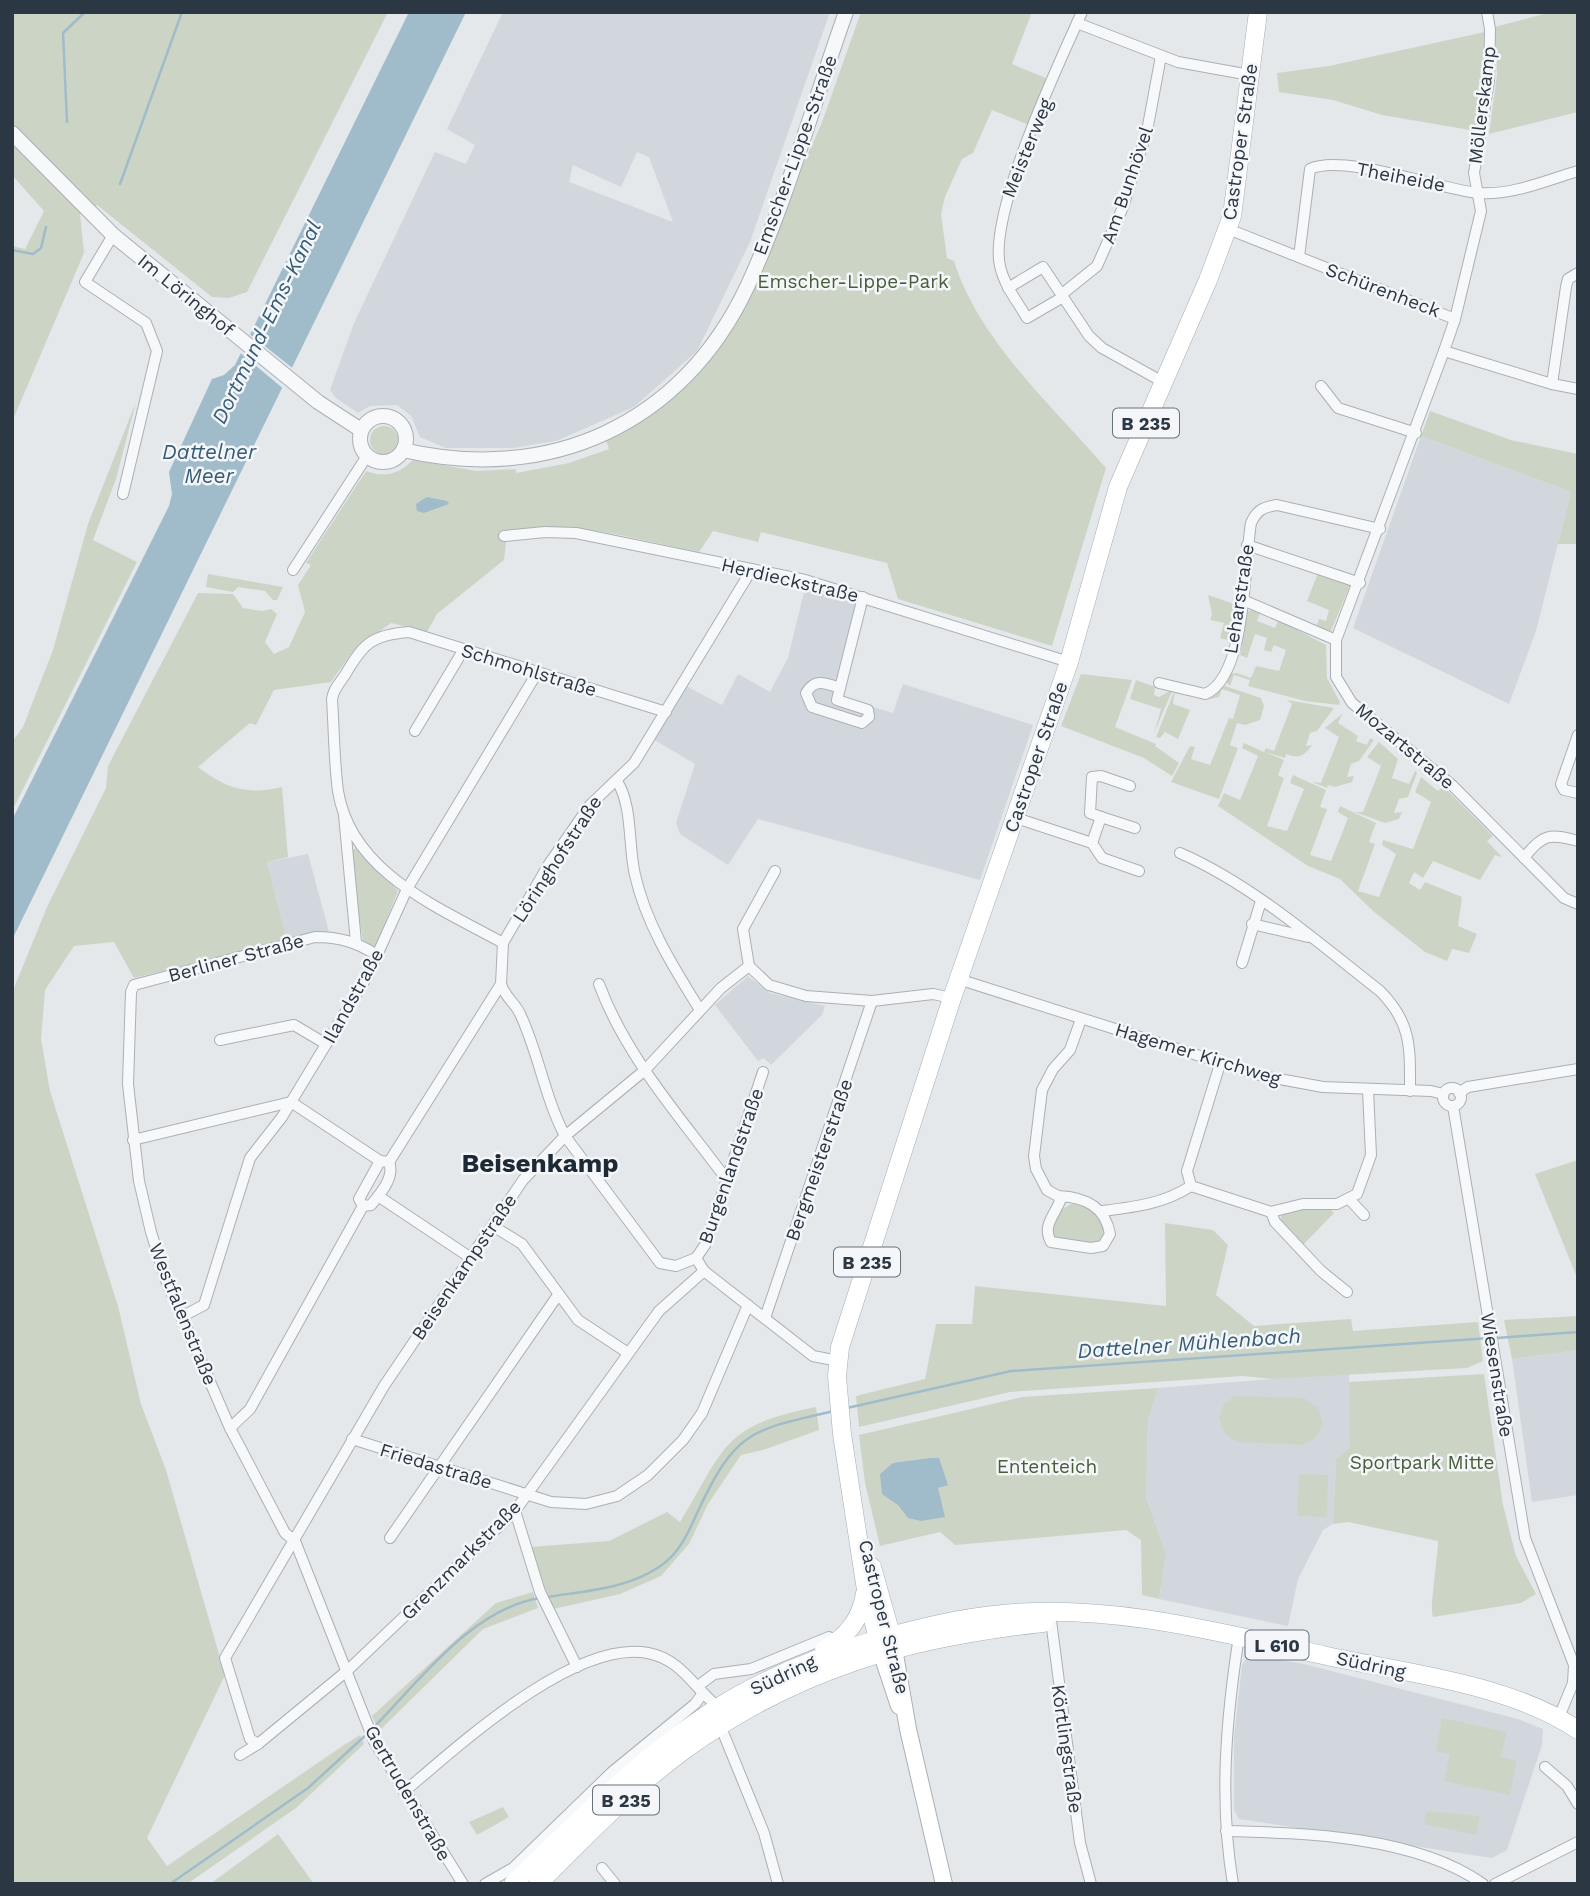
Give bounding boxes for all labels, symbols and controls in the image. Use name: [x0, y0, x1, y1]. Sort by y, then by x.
street label: Möllerskamp: [1463, 45, 1501, 165]
street label: Emscher-Lippe-Straße: [748, 52, 842, 258]
street label: Castroper Straße: [1218, 62, 1262, 222]
street label: Meisterweg: [997, 94, 1058, 201]
street label: Am Bunhövel: [1096, 123, 1158, 247]
street label: Theiheide: [1355, 157, 1447, 197]
water label: Dortmund-Ems-Kanal: [206, 216, 326, 428]
street label: Im Löringhof: [133, 249, 239, 341]
street label: Schürenheck: [1323, 258, 1444, 322]
park label: Emscher-Lippe-Park: [757, 270, 949, 293]
road number: B 235: [1113, 408, 1179, 438]
water label: Dattelner Meer: [162, 439, 257, 488]
street label: Leharstraße: [1219, 542, 1259, 656]
street label: Herdieckstraße: [719, 553, 861, 607]
street label: Schmohlstraße: [458, 638, 600, 702]
street label: Castroper Straße: [999, 678, 1073, 836]
street label: Mozartstraße: [1351, 698, 1459, 794]
street label: Löringhofstraße: [507, 791, 607, 927]
street label: Berliner Straße: [166, 929, 306, 987]
street label: Ilandstraße: [318, 945, 388, 1047]
street label: Hagemer Kirchweg: [1112, 1018, 1285, 1090]
street label: Bergmeisterstraße: [780, 1076, 858, 1244]
street label: Burgenlandstraße: [694, 1085, 768, 1247]
district label: Beisenkamp: [461, 1148, 619, 1178]
street label: Beisenkampstraße: [407, 1190, 521, 1344]
street label: Westfalenstraße: [144, 1240, 222, 1388]
road number: B 235: [834, 1247, 900, 1276]
street label: Wiesenstraße: [1476, 1311, 1518, 1439]
water label: Dattelner Mühlenbach: [1076, 1323, 1302, 1363]
street label: Friedastraße: [377, 1438, 495, 1494]
park label: Sportpark Mitte: [1350, 1451, 1494, 1474]
park label: Ententeich: [997, 1455, 1097, 1478]
street label: Grenzmarkstraße: [396, 1495, 526, 1625]
street label: Castroper Straße: [854, 1537, 914, 1697]
road number: L 610: [1246, 1630, 1308, 1660]
street label: Südring: [1334, 1646, 1409, 1684]
street label: Südring: [746, 1649, 821, 1700]
street label: Körtlingstraße: [1047, 1683, 1087, 1815]
street label: Gertrudenstraße: [360, 1721, 456, 1865]
road number: B 235: [593, 1786, 659, 1814]

